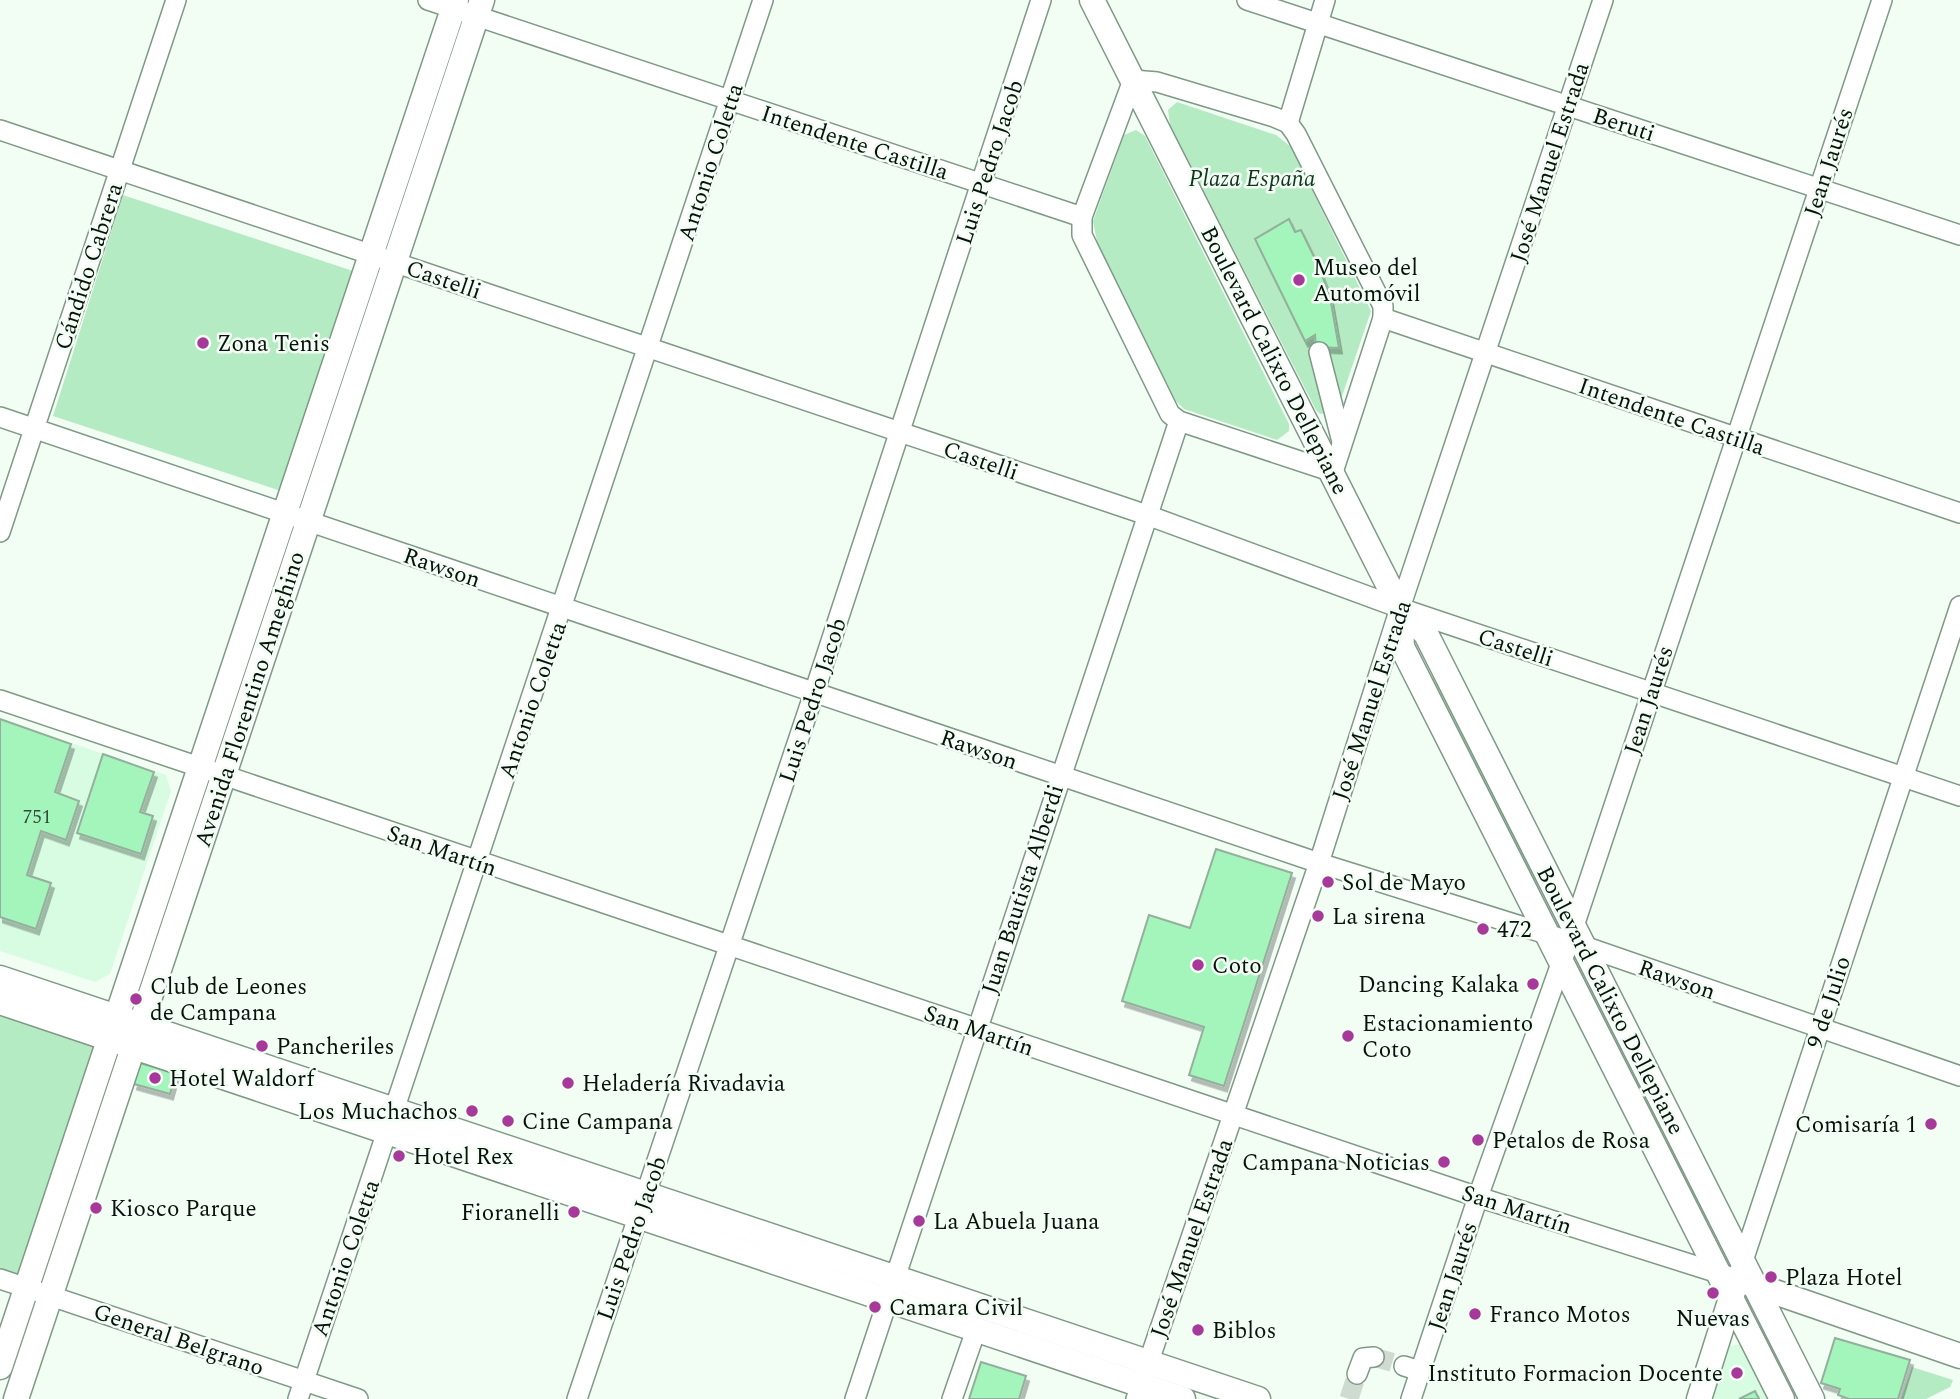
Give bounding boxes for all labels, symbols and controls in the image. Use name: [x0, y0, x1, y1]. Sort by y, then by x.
street label: José Manuel Estrada: [1502, 58, 1599, 267]
street label: Luis Pedro Jacob: [947, 75, 1034, 249]
street label: Antonio Coletta: [669, 79, 753, 246]
street label: Intendente Castilla: [756, 97, 953, 190]
street label: Beruti: [1588, 99, 1659, 152]
street label: Jean Jaurés: [1795, 103, 1863, 222]
park label: Plaza España: [1189, 162, 1316, 197]
street label: Cándido Cabrera: [46, 178, 133, 355]
street label: Boulevard Calixto Dellepiane: [1190, 220, 1357, 501]
street label: Castelli: [401, 251, 486, 310]
place label: Museo del Automóvil: [1313, 251, 1420, 312]
marker: Museo del Automóvil: [1291, 272, 1307, 288]
place label: Zona Tenis: [217, 327, 330, 362]
marker: Zona Tenis: [195, 335, 211, 351]
street label: Intendente Castilla: [1574, 369, 1769, 466]
street label: Castelli: [938, 432, 1023, 491]
street label: Rawson: [398, 539, 485, 598]
street label: Avenida Florentino Ameghino: [186, 547, 315, 852]
street label: José Manuel Estrada: [1324, 596, 1421, 805]
street label: Luis Pedro Jacob: [770, 613, 857, 787]
street label: Antonio Coletta: [490, 617, 577, 784]
street label: Castelli: [1473, 620, 1558, 677]
street label: Jean Jaurés: [1615, 641, 1683, 760]
street label: Rawson: [935, 721, 1022, 780]
street label: Juan Bautista Alberdi: [973, 780, 1074, 999]
house number: 751: [23, 803, 51, 832]
street label: San Martín: [382, 816, 501, 887]
street label: Boulevard Calixto Dellepiane: [1526, 860, 1693, 1141]
place label: Sol de Mayo: [1342, 866, 1466, 901]
marker: Sol de Mayo: [1320, 874, 1336, 890]
place label: La sirena: [1332, 900, 1425, 935]
marker: La sirena: [1310, 908, 1326, 924]
place label: 472: [1497, 913, 1532, 948]
marker: 472: [1475, 921, 1491, 937]
place label: Coto: [1212, 949, 1262, 984]
street label: Rawson: [1633, 951, 1720, 1010]
street label: 9 de Julio: [1798, 952, 1861, 1053]
marker: Coto: [1190, 957, 1206, 973]
place label: Dancing Kalaka: [1358, 968, 1519, 1003]
place label: Club de Leones de Campana: [150, 970, 307, 1031]
marker: Dancing Kalaka: [1525, 976, 1541, 992]
marker: Club de Leones de Campana: [128, 991, 144, 1007]
street label: San Martín: [919, 996, 1038, 1067]
place label: Estacionamiento Coto: [1362, 1007, 1533, 1068]
marker: Estacionamiento Coto: [1340, 1028, 1356, 1044]
place label: Pancheriles: [276, 1030, 395, 1065]
marker: Pancheriles: [254, 1038, 270, 1054]
place label: Hotel Waldorf: [169, 1062, 316, 1097]
place label: Heladería Rivadavia: [582, 1067, 785, 1102]
marker: Hotel Waldorf: [147, 1070, 163, 1086]
marker: Heladería Rivadavia: [560, 1075, 576, 1091]
place label: Los Muchachos: [298, 1095, 458, 1130]
marker: Los Muchachos: [464, 1103, 480, 1119]
place label: Cine Campana: [522, 1105, 673, 1140]
place label: Comisaría 1: [1795, 1108, 1917, 1143]
marker: Cine Campana: [500, 1113, 516, 1129]
marker: Comisaría 1: [1923, 1116, 1939, 1132]
place label: Petalos de Rosa: [1492, 1124, 1650, 1159]
marker: Petalos de Rosa: [1470, 1132, 1486, 1148]
street label: José Manuel Estrada: [1142, 1134, 1243, 1343]
place label: Hotel Rex: [413, 1140, 513, 1175]
place label: Campana Noticias: [1242, 1146, 1430, 1181]
marker: Hotel Rex: [391, 1148, 407, 1164]
street label: Luis Pedro Jacob: [588, 1152, 677, 1325]
marker: Campana Noticias: [1436, 1154, 1452, 1170]
street label: Antonio Coletta: [303, 1175, 390, 1342]
street label: San Martín: [1457, 1176, 1576, 1245]
place label: Kiosco Parque: [110, 1192, 257, 1227]
place label: Fioranelli: [461, 1196, 560, 1231]
marker: Kiosco Parque: [88, 1200, 104, 1216]
marker: Fioranelli: [566, 1204, 582, 1220]
place label: La Abuela Juana: [933, 1205, 1099, 1240]
marker: La Abuela Juana: [911, 1213, 927, 1229]
street label: Jean Jaurés: [1419, 1217, 1487, 1336]
place label: Plaza Hotel: [1785, 1261, 1903, 1296]
marker: Plaza Hotel: [1763, 1269, 1779, 1285]
marker: Nuevas: [1705, 1285, 1721, 1301]
place label: Camara Civil: [889, 1291, 1023, 1326]
street label: General Belgrano: [89, 1295, 269, 1386]
place label: Franco Motos: [1489, 1298, 1631, 1333]
marker: Camara Civil: [867, 1299, 883, 1315]
place label: Nuevas: [1676, 1302, 1750, 1337]
marker: Franco Motos: [1467, 1306, 1483, 1322]
place label: Biblos: [1212, 1314, 1276, 1349]
marker: Biblos: [1190, 1322, 1206, 1338]
place label: Instituto Formacion Docente: [1427, 1357, 1723, 1392]
marker: Instituto Formacion Docente: [1729, 1365, 1745, 1381]

